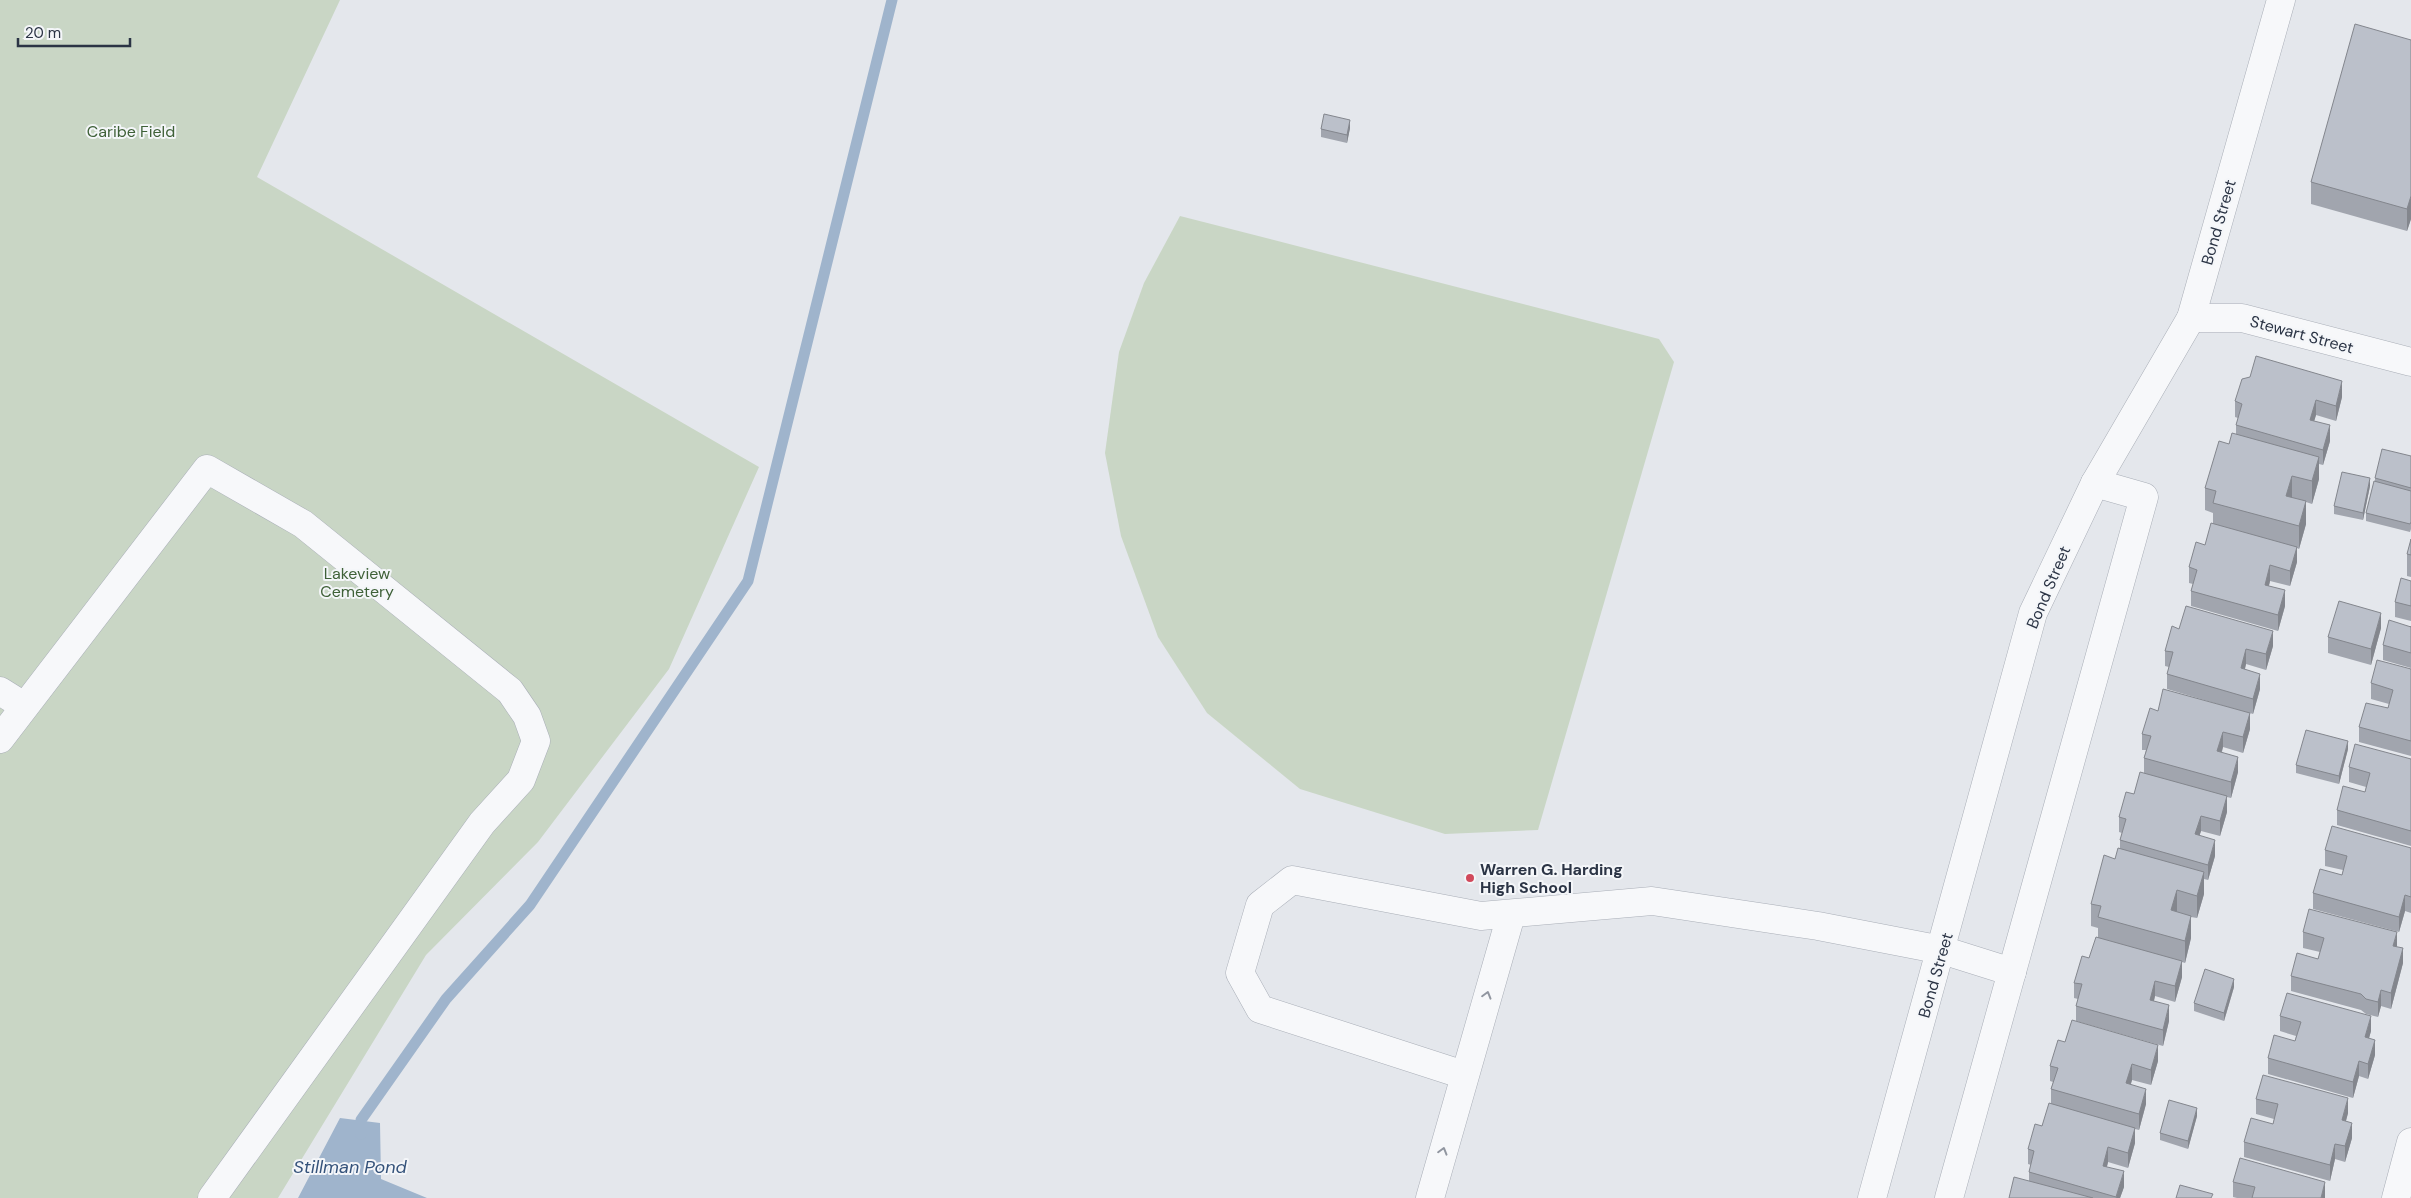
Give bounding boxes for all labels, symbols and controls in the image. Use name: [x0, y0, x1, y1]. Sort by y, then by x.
scale bar: [18, 15, 130, 47]
text: 20 m: [25, 23, 61, 43]
park label: Caribe Field: [87, 121, 175, 142]
street label: Bond Street: [2196, 177, 2241, 267]
street label: Stewart Street: [2248, 311, 2356, 358]
street label: Bond Street: [2022, 543, 2075, 632]
park label: Lakeview Cemetery: [320, 563, 394, 602]
place label: Warren G. Harding High School: [1480, 859, 1623, 898]
marker: Warren G. Harding High School: [1464, 872, 1476, 884]
street label: Bond Street: [1913, 930, 1958, 1020]
one-way arrow: [1482, 991, 1492, 999]
one-way arrow: [1437, 1147, 1447, 1156]
water label: Stillman Pond: [293, 1155, 408, 1179]

